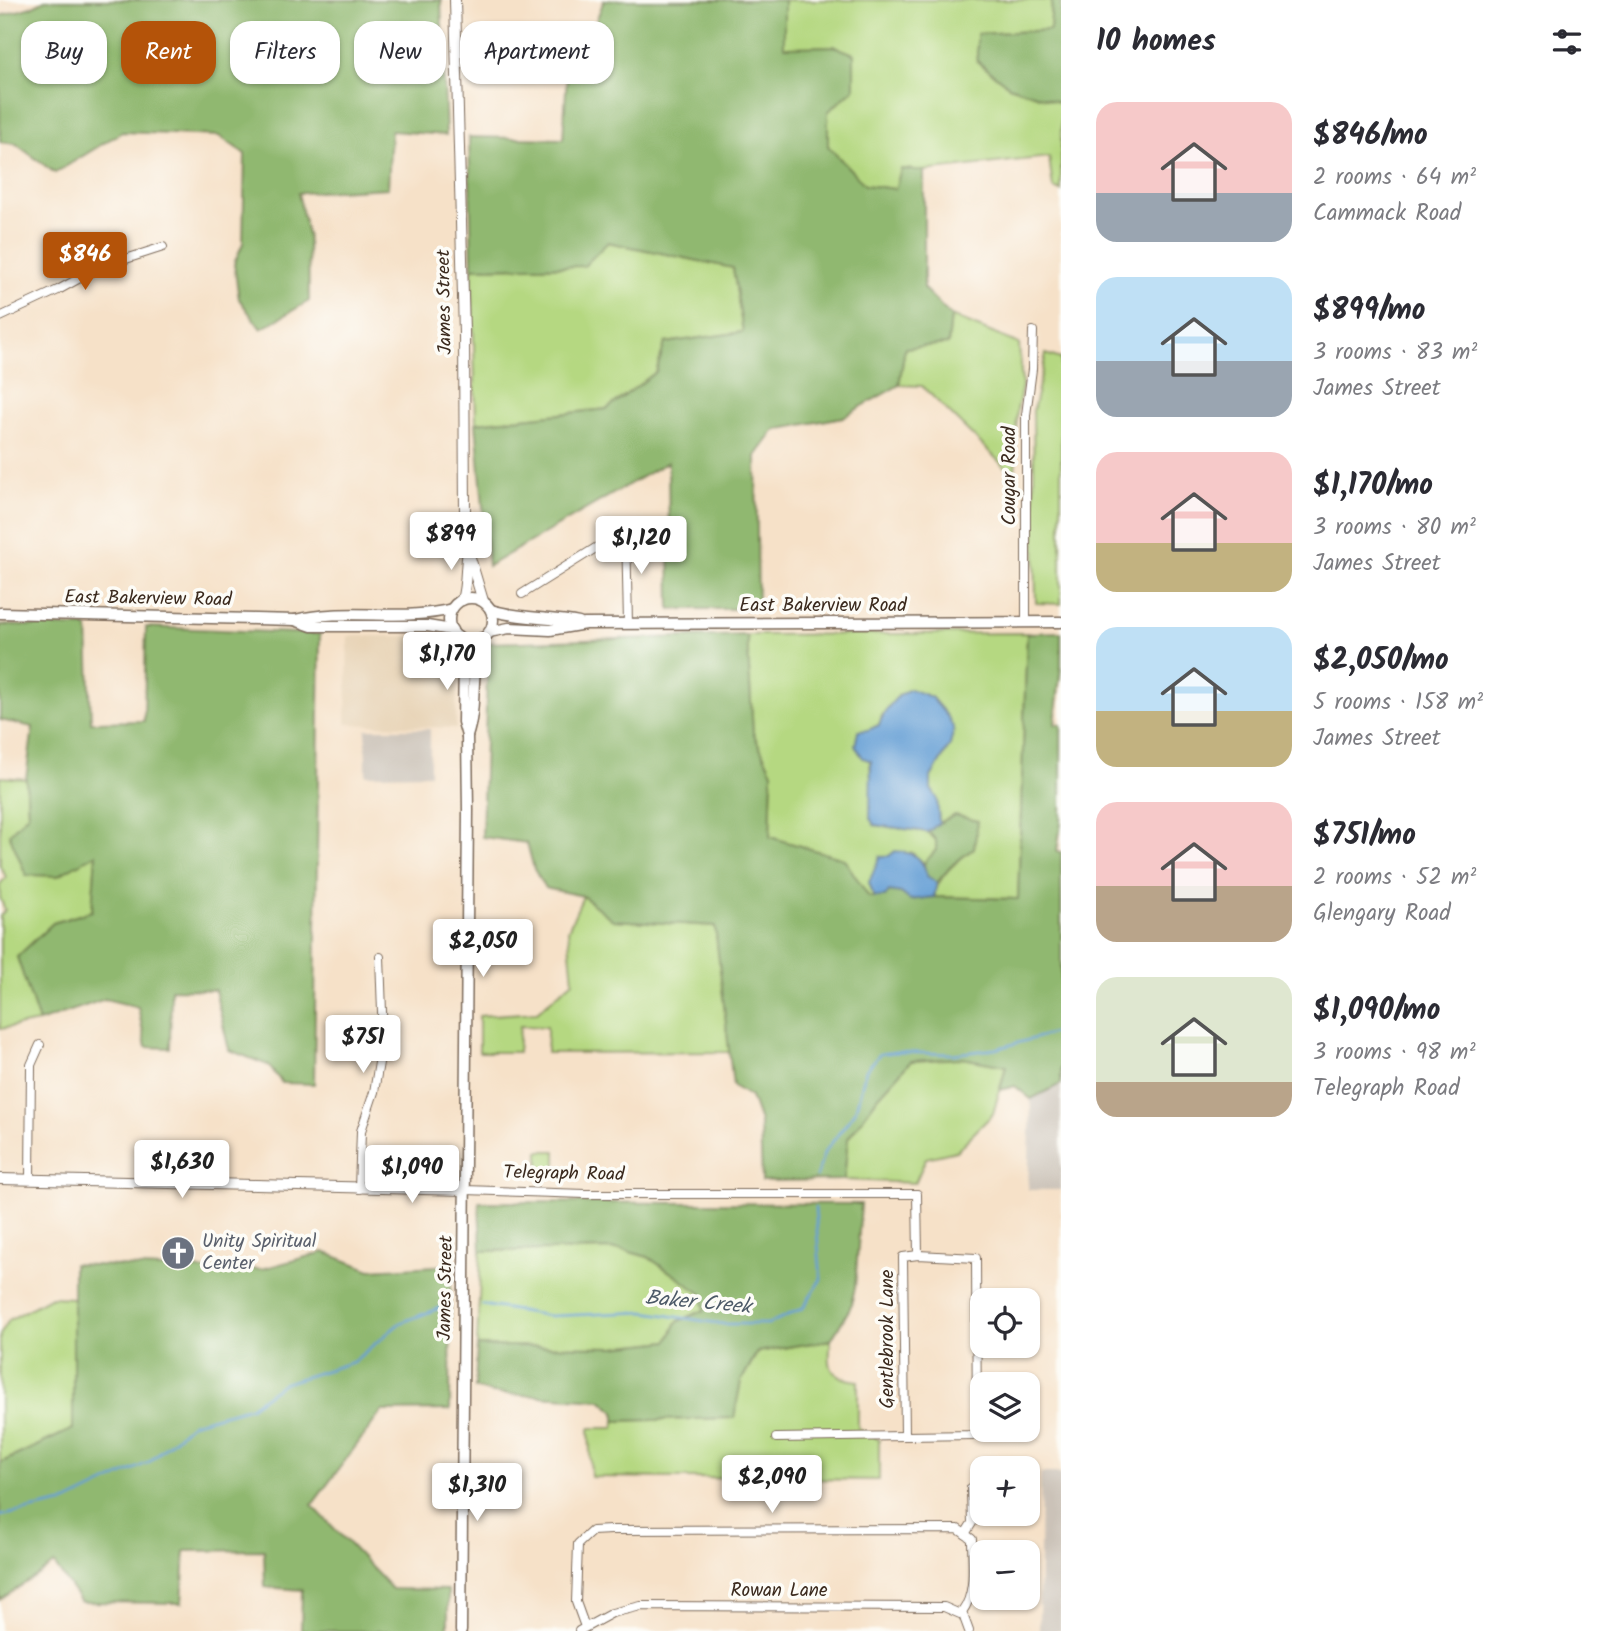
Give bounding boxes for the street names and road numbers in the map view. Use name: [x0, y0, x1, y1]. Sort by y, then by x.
street label: James Street: [429, 248, 461, 355]
street label: Cougar Road: [995, 426, 1025, 526]
street label: East Bakerview Road: [64, 583, 232, 615]
street label: East Bakerview Road: [739, 591, 907, 621]
street label: Telegraph Road: [503, 1158, 625, 1190]
street label: James Street: [430, 1234, 462, 1341]
street label: Gentlebrook Lane: [873, 1269, 903, 1408]
street label: Rowan Lane: [730, 1576, 828, 1606]

